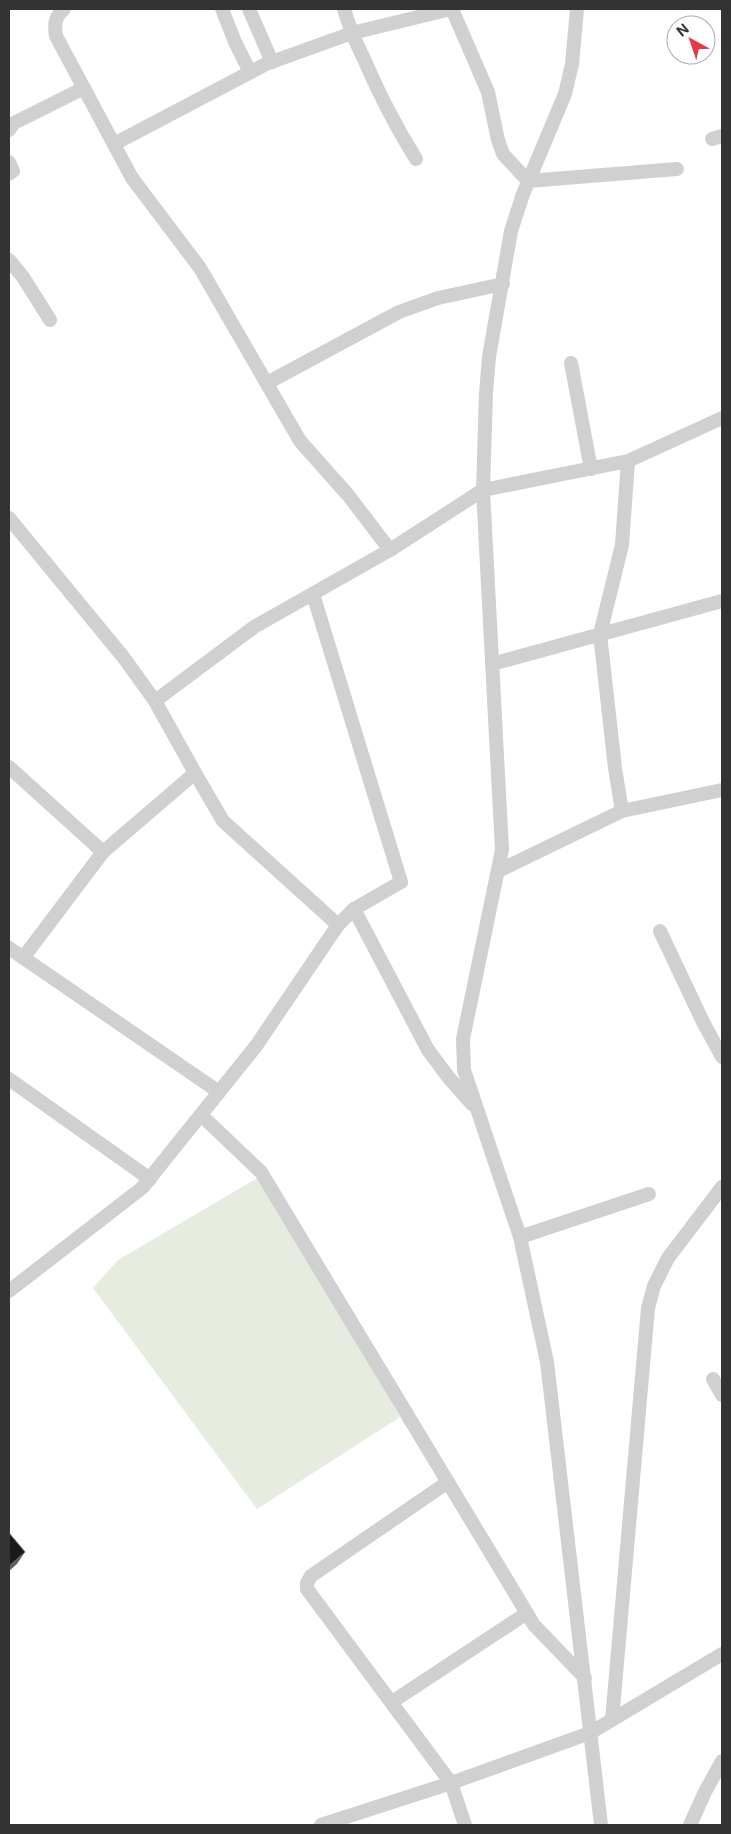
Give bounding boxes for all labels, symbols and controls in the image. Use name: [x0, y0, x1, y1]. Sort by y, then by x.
north arrow: [666, 15, 716, 65]
text: N: [673, 20, 692, 40]

